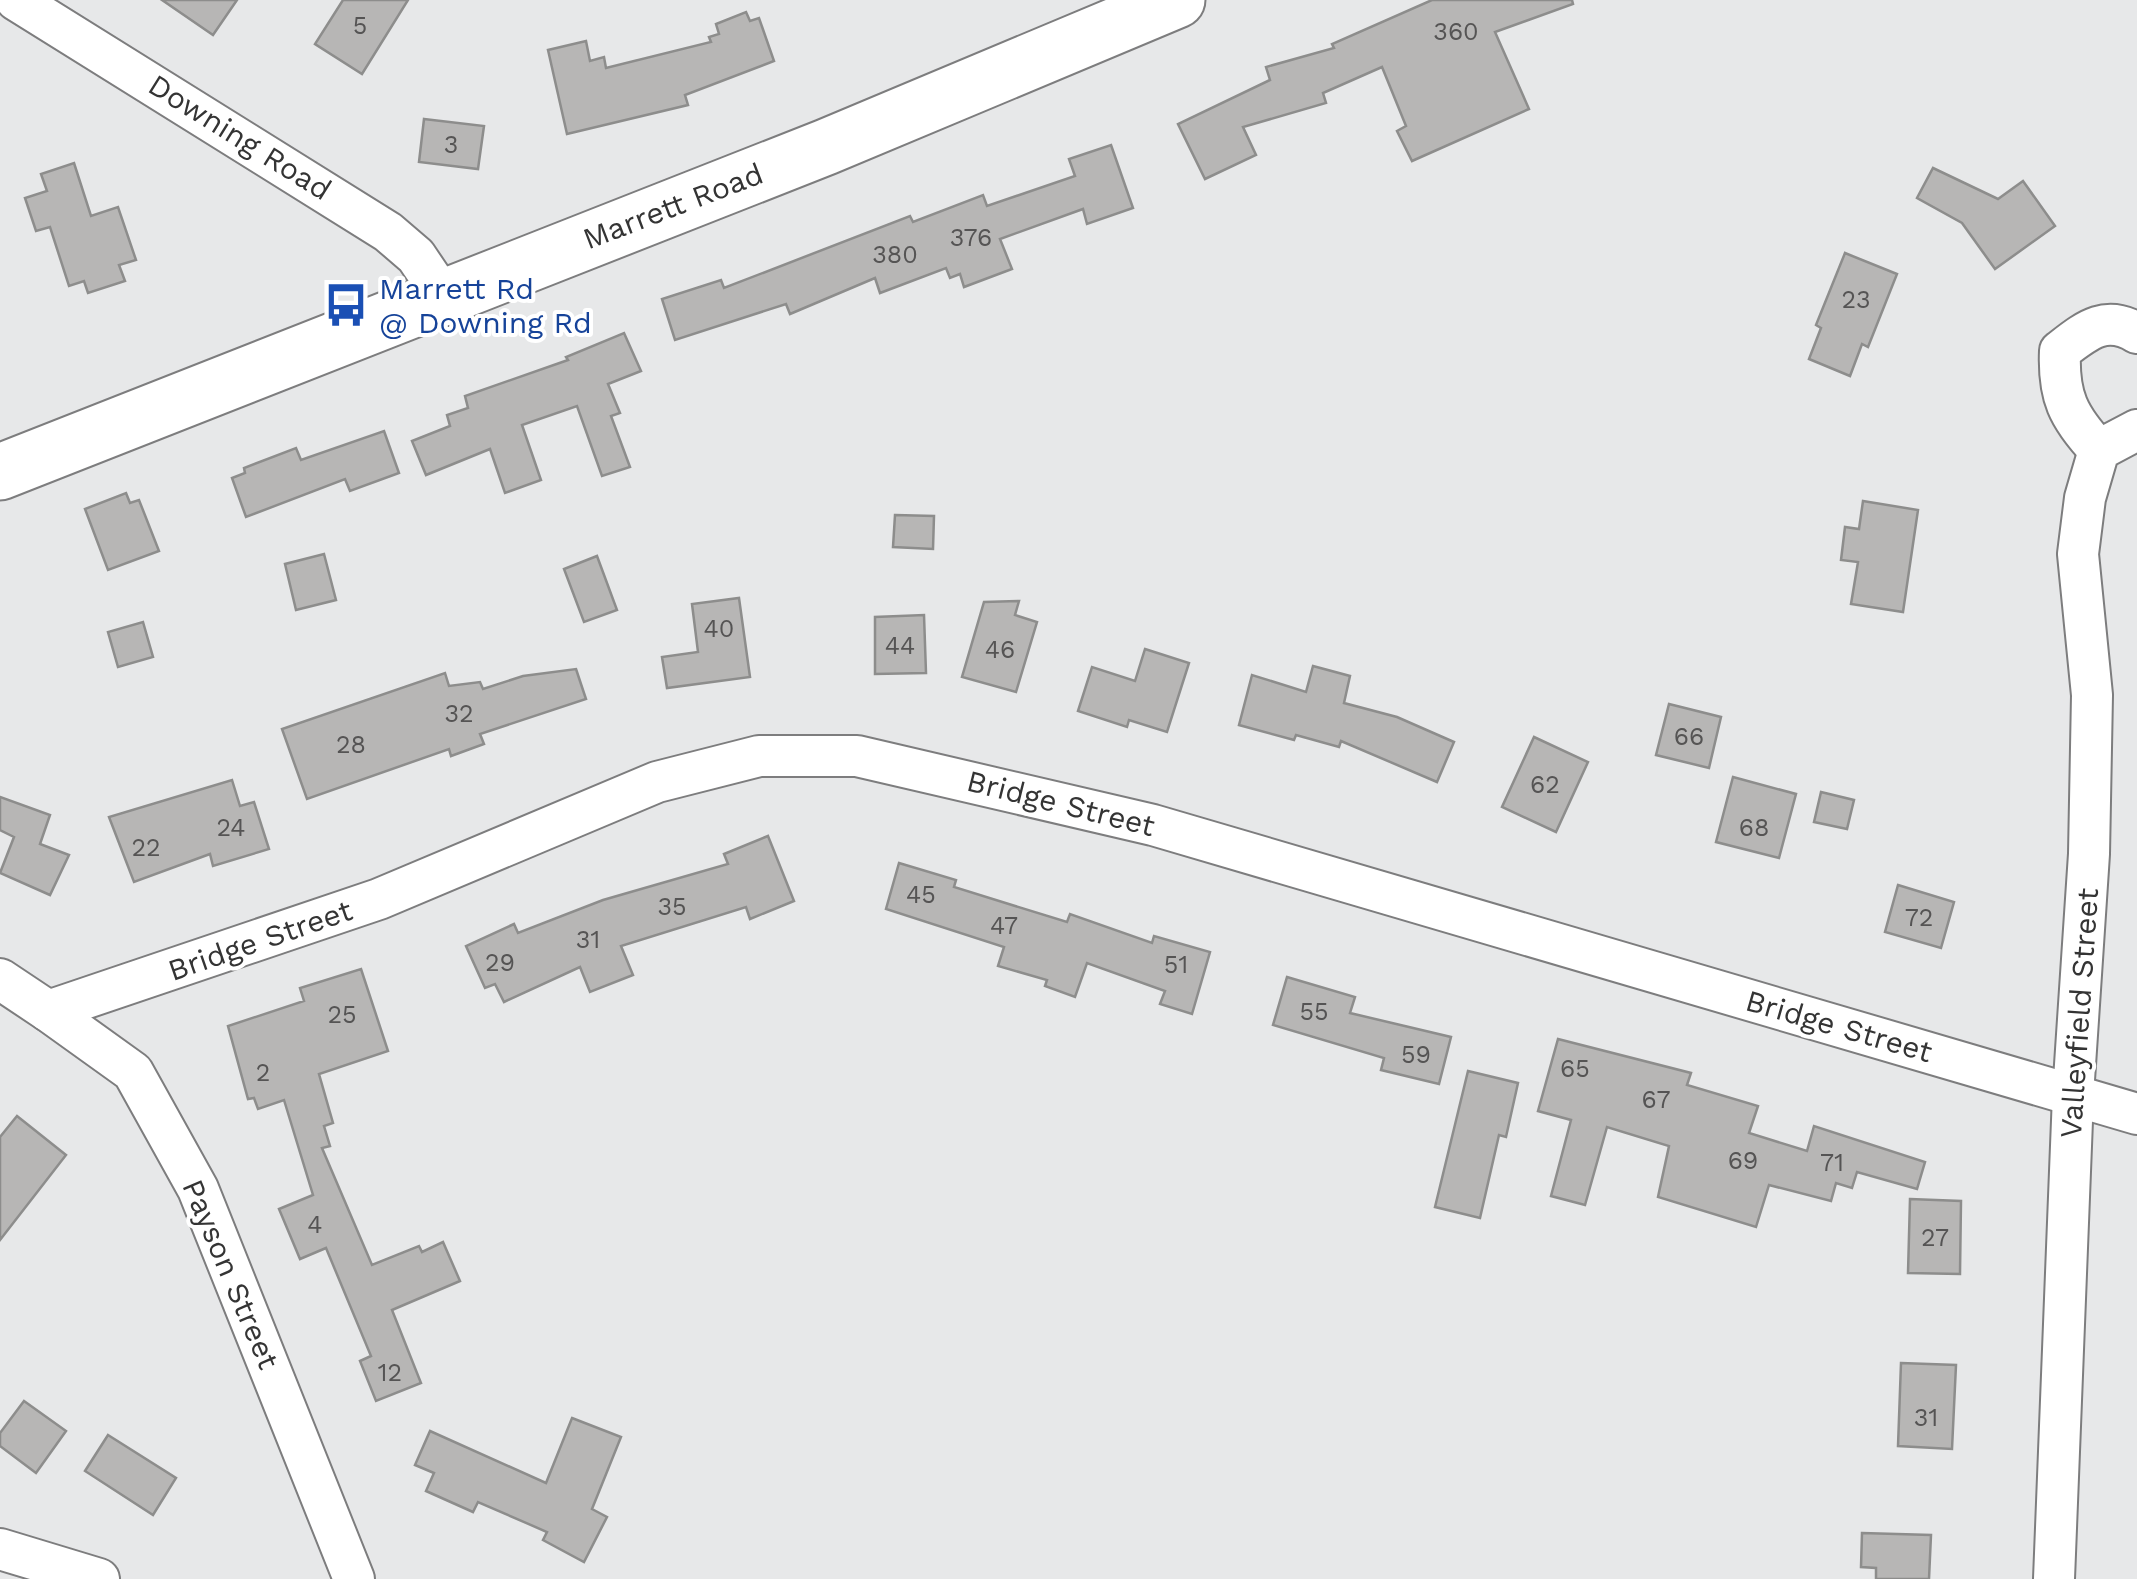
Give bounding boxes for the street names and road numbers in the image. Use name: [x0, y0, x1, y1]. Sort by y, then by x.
street label: Downing Road: [142, 67, 338, 207]
street label: Marrett Road: [578, 156, 768, 256]
street label: Bridge Street: [963, 763, 1159, 843]
street label: Valleyfield Street: [2053, 886, 2105, 1139]
street label: Bridge Street: [163, 892, 357, 988]
street label: Bridge Street: [1742, 983, 1937, 1069]
street label: Payson Street: [175, 1174, 287, 1374]

